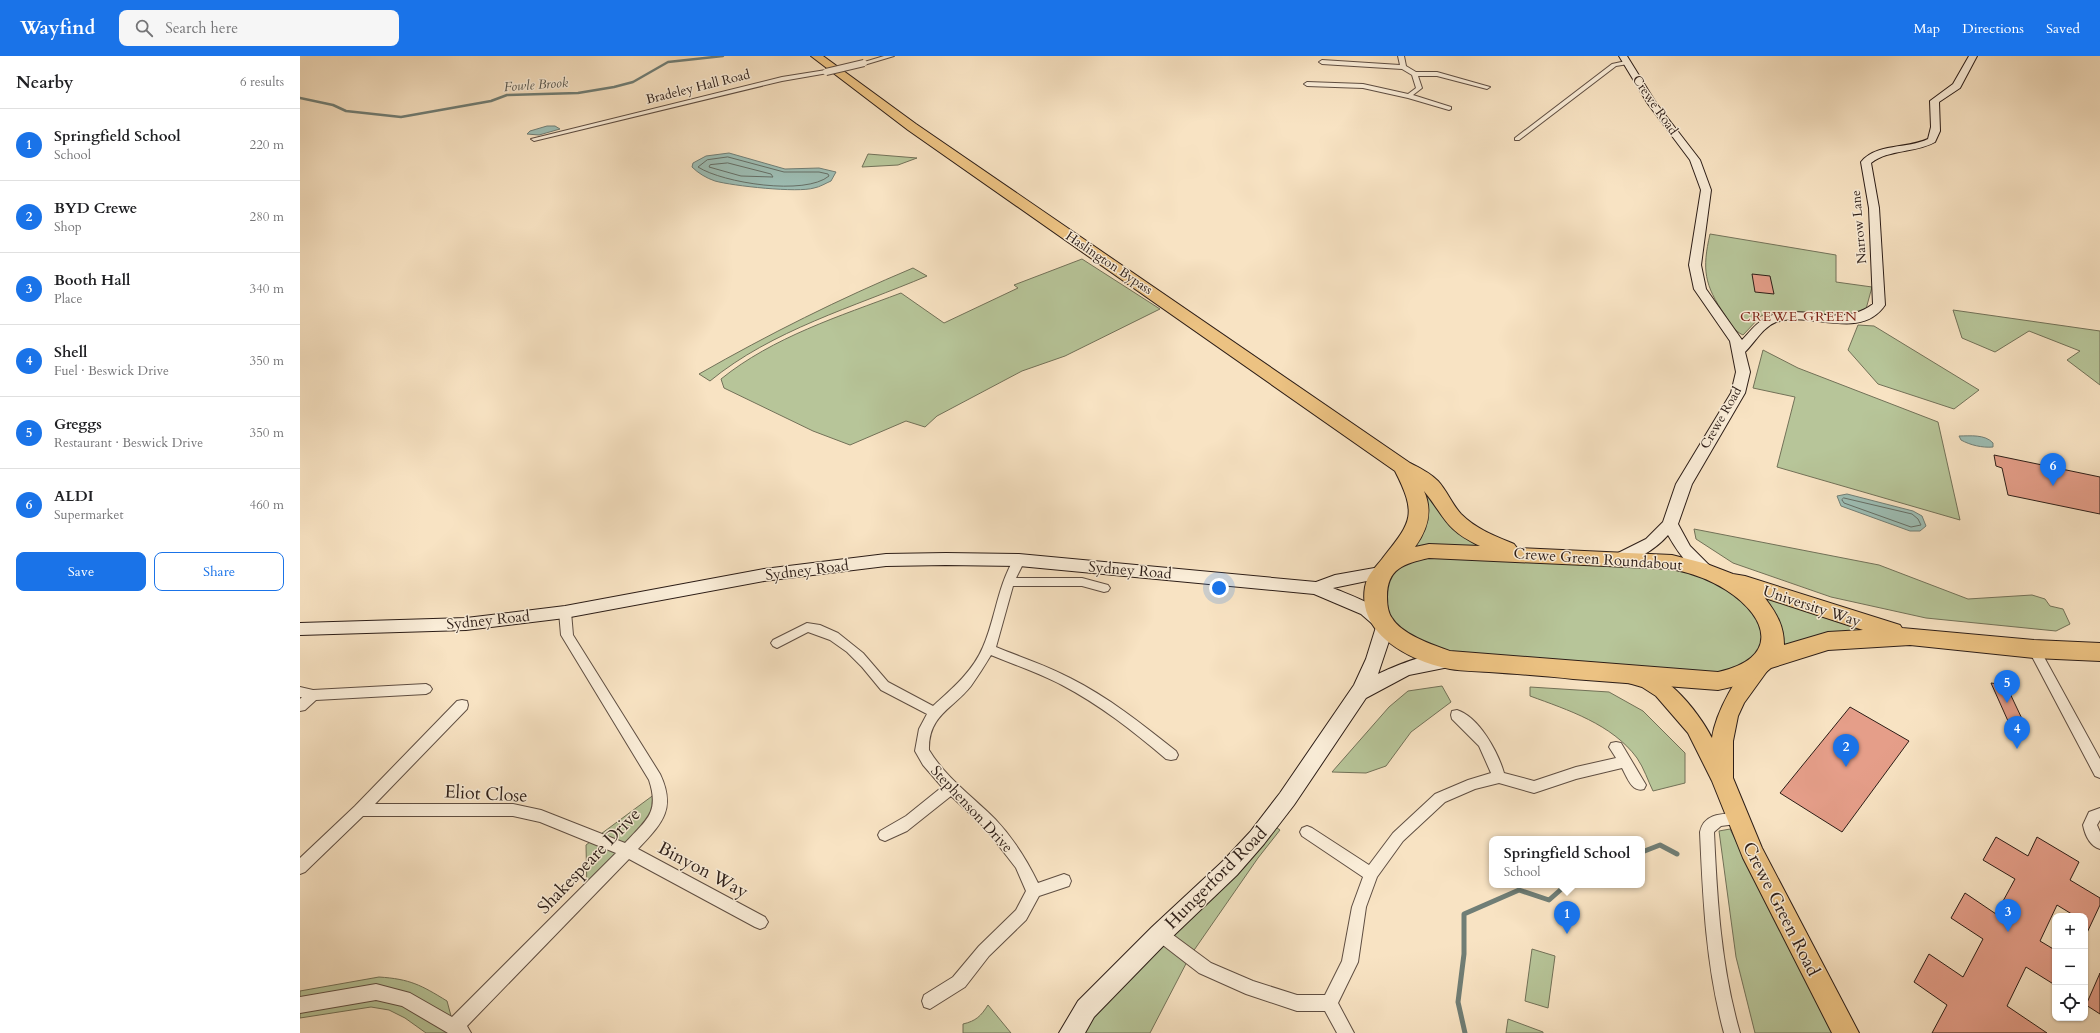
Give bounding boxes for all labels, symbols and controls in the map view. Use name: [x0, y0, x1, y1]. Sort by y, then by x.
search box: [119, 10, 399, 46]
text: Wayfind: [20, 15, 95, 41]
icon: search: [133, 17, 155, 39]
text: Search here: [165, 18, 238, 38]
text: Map: [1914, 19, 1940, 38]
text: Directions: [1962, 19, 2024, 38]
text: Saved: [2046, 19, 2080, 38]
street label: Bradeley Hall Road: [644, 65, 752, 109]
text: Nearby: [16, 71, 73, 94]
street label: Crewe Road: [1628, 72, 1682, 138]
text: 6 results: [240, 73, 284, 91]
water label: Fowle Brook: [503, 74, 569, 96]
text: Springfield School: [54, 126, 181, 146]
text: 1: [26, 136, 32, 154]
text: 220 m: [250, 136, 284, 154]
text: School: [54, 146, 91, 164]
street label: Narrow Lane: [1847, 189, 1871, 265]
text: BYD Crewe: [54, 198, 137, 218]
text: 2: [26, 208, 32, 226]
text: 280 m: [250, 208, 284, 226]
text: Shop: [54, 218, 82, 236]
street label: Haslington Bypass: [1062, 227, 1156, 299]
text: Booth Hall: [54, 270, 130, 290]
text: 3: [26, 280, 32, 298]
text: 340 m: [250, 280, 284, 298]
text: Place: [54, 290, 82, 308]
district label: CREWE GREEN: [1740, 307, 1858, 326]
text: Shell: [54, 342, 87, 362]
text: 4: [26, 352, 32, 370]
text: 350 m: [250, 352, 284, 370]
text: Fuel · Beswick Drive: [54, 362, 169, 380]
street label: Crewe Road: [1696, 384, 1746, 452]
text: Greggs: [54, 414, 102, 434]
text: 5: [26, 424, 32, 442]
text: 350 m: [250, 424, 284, 442]
text: Restaurant · Beswick Drive: [54, 434, 203, 452]
pin: 6: [2040, 453, 2066, 486]
text: ALDI: [54, 486, 93, 506]
text: 6: [26, 496, 32, 514]
text: 460 m: [250, 496, 284, 514]
text: Supermarket: [54, 506, 124, 524]
street label: Crewe Green Roundabout: [1513, 543, 1683, 575]
button: Save: [16, 552, 146, 591]
button: Share: [154, 552, 284, 591]
street label: Sydney Road: [764, 555, 850, 585]
street label: Sydney Road: [1087, 556, 1173, 584]
your location: [1209, 578, 1229, 598]
street label: University Way: [1761, 581, 1864, 631]
street label: Sydney Road: [445, 606, 531, 634]
pin: 5: [1994, 670, 2020, 703]
pin: 4: [2004, 716, 2030, 749]
pin: 2: [1833, 734, 1859, 767]
street label: Stephenson Drive: [926, 761, 1018, 857]
street label: Eliot Close: [444, 779, 528, 809]
street label: Shakespeare Drive: [532, 802, 646, 920]
street label: Hungerford Road: [1159, 821, 1273, 935]
street label: Binyon Way: [653, 836, 753, 905]
popup: [1489, 836, 1645, 888]
street label: Crewe Green Road: [1736, 838, 1826, 981]
text: Springfield School: [1504, 843, 1630, 863]
text: School: [1504, 863, 1541, 881]
pin: 3: [1995, 899, 2021, 932]
pin: 1: [1554, 901, 1580, 934]
map controls: [2052, 913, 2088, 1021]
button: +: [2052, 913, 2088, 949]
button: −: [2052, 949, 2088, 985]
button: locate: [2052, 985, 2088, 1021]

